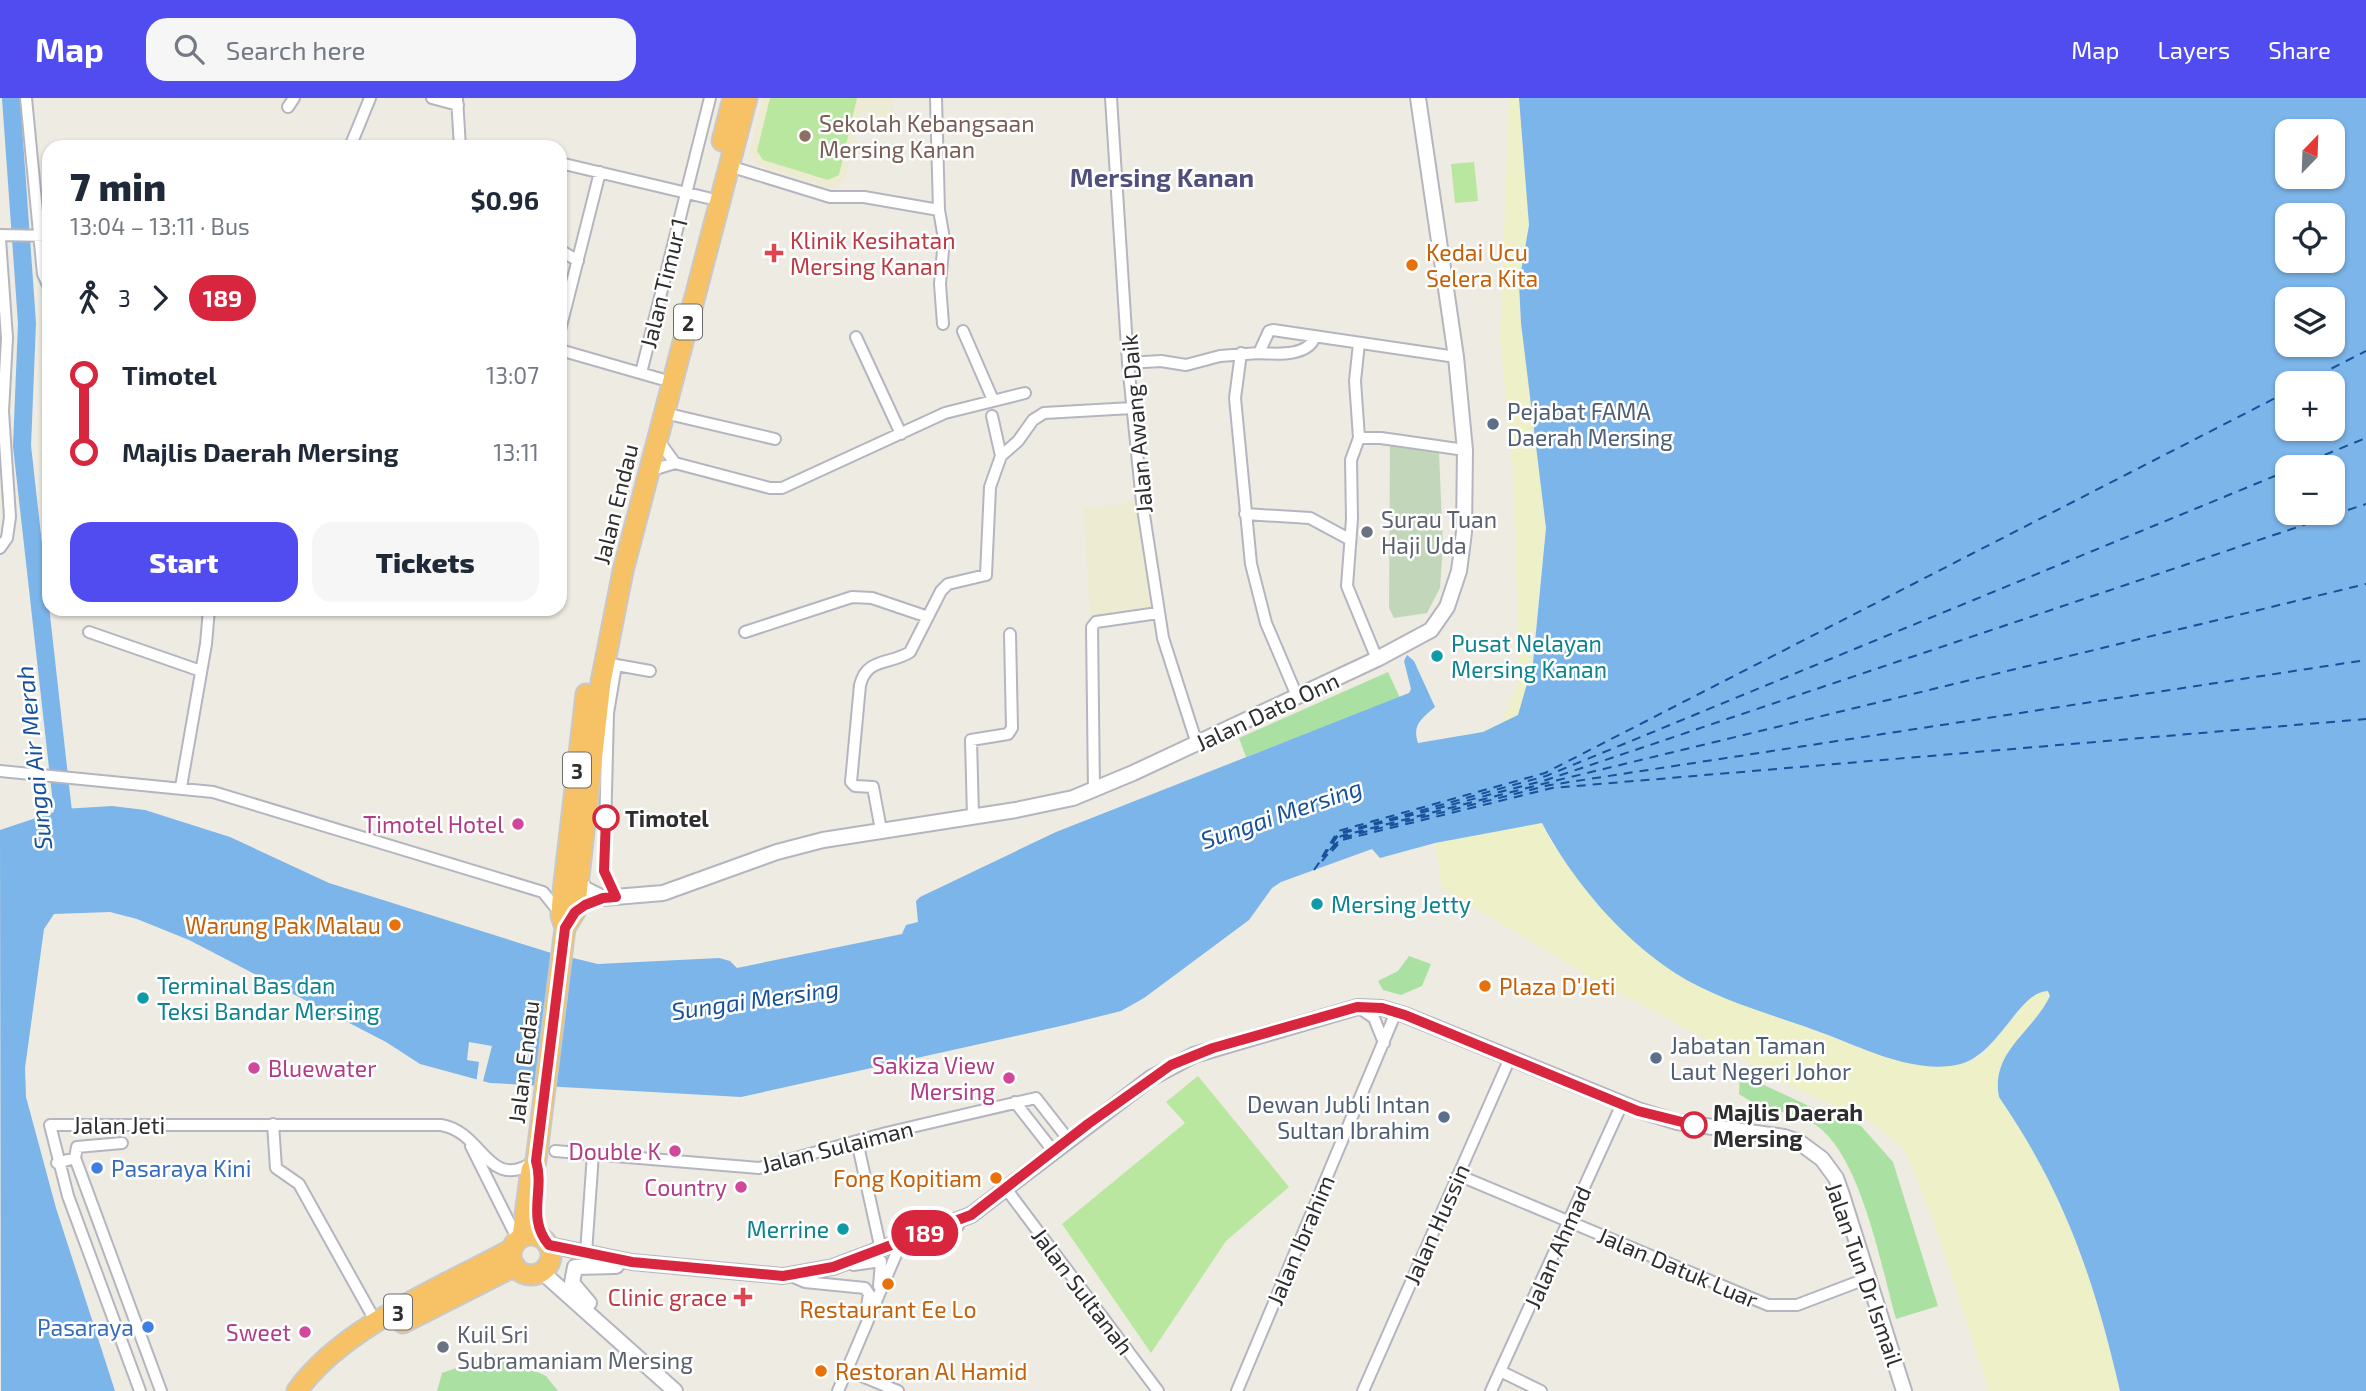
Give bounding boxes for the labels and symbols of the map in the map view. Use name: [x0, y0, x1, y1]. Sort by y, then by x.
place label: Sekolah Kebangsaan Mersing Kanan: [819, 109, 1035, 163]
north arrow: [2275, 119, 2345, 189]
marker: Sekolah Kebangsaan Mersing Kanan: [797, 128, 813, 144]
district label: Mersing Kanan: [1070, 161, 1254, 192]
street label: Jalan Timur 1: [633, 215, 693, 351]
place label: Klinik Kesihatan Mersing Kanan: [790, 226, 956, 280]
place label: Kedai Ucu Selera Kita: [1426, 238, 1538, 292]
marker: Klinik Kesihatan Mersing Kanan: [764, 243, 784, 263]
marker: Kedai Ucu Selera Kita: [1404, 257, 1420, 273]
road number: 2: [674, 304, 702, 340]
street label: Jalan Awang Daik: [1114, 333, 1158, 515]
place label: Pejabat FAMA Daerah Mersing: [1507, 397, 1673, 451]
marker: Pejabat FAMA Daerah Mersing: [1485, 416, 1501, 432]
street label: Jalan Endau: [586, 441, 644, 567]
place label: Surau Tuan Haji Uda: [1381, 505, 1497, 559]
marker: Surau Tuan Haji Uda: [1359, 524, 1375, 540]
place label: Pusat Nelayan Mersing Kanan: [1451, 629, 1607, 683]
marker: Pusat Nelayan Mersing Kanan: [1429, 648, 1445, 664]
water label: Sungai Air Merah: [9, 664, 57, 852]
street label: Jalan Dato Onn: [1191, 665, 1343, 757]
road number: 3: [563, 752, 591, 788]
water label: Sungai Mersing: [1196, 772, 1366, 854]
place label: Timotel: [625, 804, 709, 832]
marker: Timotel: [593, 805, 619, 831]
place label: Timotel Hotel: [363, 810, 504, 838]
marker: Timotel Hotel: [510, 816, 526, 832]
place label: Mersing Jetty: [1331, 890, 1471, 918]
marker: Mersing Jetty: [1309, 896, 1325, 912]
place label: Warung Pak Malau: [185, 911, 381, 939]
marker: Warung Pak Malau: [387, 917, 403, 933]
place label: Terminal Bas dan Teksi Bandar Mersing: [157, 971, 380, 1025]
place label: Plaza D'Jeti: [1499, 972, 1615, 1000]
water label: Sungai Mersing: [669, 973, 841, 1025]
marker: Plaza D'Jeti: [1477, 978, 1493, 994]
marker: Terminal Bas dan Teksi Bandar Mersing: [135, 990, 151, 1006]
street label: Jalan Endau: [502, 999, 544, 1125]
place label: Jabatan Taman Laut Negeri Johor: [1670, 1031, 1851, 1085]
marker: Jabatan Taman Laut Negeri Johor: [1648, 1050, 1664, 1066]
place label: Sakiza View Mersing: [872, 1051, 995, 1105]
place label: Bluewater: [268, 1054, 376, 1082]
marker: Bluewater: [246, 1060, 262, 1076]
marker: Sakiza View Mersing: [1001, 1070, 1017, 1086]
place label: Dewan Jubli Intan Sultan Ibrahim: [1247, 1090, 1430, 1144]
place label: Majlis Daerah Mersing: [1713, 1098, 1863, 1152]
marker: Dewan Jubli Intan Sultan Ibrahim: [1436, 1109, 1452, 1125]
street label: Jalan Jeti: [73, 1111, 165, 1139]
marker: Majlis Daerah Mersing: [1681, 1112, 1707, 1138]
street label: Jalan Sulaiman: [758, 1114, 916, 1178]
place label: Double K: [569, 1137, 661, 1165]
marker: Double K: [667, 1143, 683, 1159]
place label: Pasaraya Kini: [111, 1154, 251, 1182]
street label: Jalan Hussin: [1397, 1159, 1475, 1289]
marker: Pasaraya Kini: [89, 1160, 105, 1176]
place label: Fong Kopitiam: [833, 1164, 982, 1192]
marker: Fong Kopitiam: [988, 1170, 1004, 1186]
street label: Jalan Ibrahim: [1260, 1171, 1340, 1309]
place label: Country: [644, 1173, 727, 1201]
street label: Jalan Tun Dr Ismail: [1820, 1178, 1910, 1370]
marker: Country: [733, 1179, 749, 1195]
street label: Jalan Ahmad: [1517, 1181, 1597, 1313]
line badge: 189: [885, 1210, 965, 1256]
place label: Merrine: [747, 1215, 829, 1243]
marker: Merrine: [835, 1221, 851, 1237]
street label: Jalan Datuk Luar: [1594, 1221, 1762, 1313]
street label: Jalan Sultanah: [1026, 1222, 1140, 1360]
marker: Restaurant Ee Lo: [880, 1276, 896, 1292]
place label: Clinic grace: [608, 1283, 727, 1311]
marker: Clinic grace: [733, 1287, 753, 1307]
road number: 3: [384, 1294, 412, 1330]
place label: Restaurant Ee Lo: [800, 1295, 976, 1323]
place label: Pasaraya: [37, 1313, 134, 1341]
place label: Sweet: [226, 1318, 291, 1346]
marker: Pasaraya: [140, 1319, 156, 1335]
place label: Kuil Sri Subramaniam Mersing: [457, 1320, 693, 1374]
marker: Sweet: [297, 1324, 313, 1340]
marker: Kuil Sri Subramaniam Mersing: [435, 1339, 451, 1355]
place label: Restoran Al Hamid: [835, 1357, 1027, 1385]
marker: Restoran Al Hamid: [813, 1363, 829, 1379]

